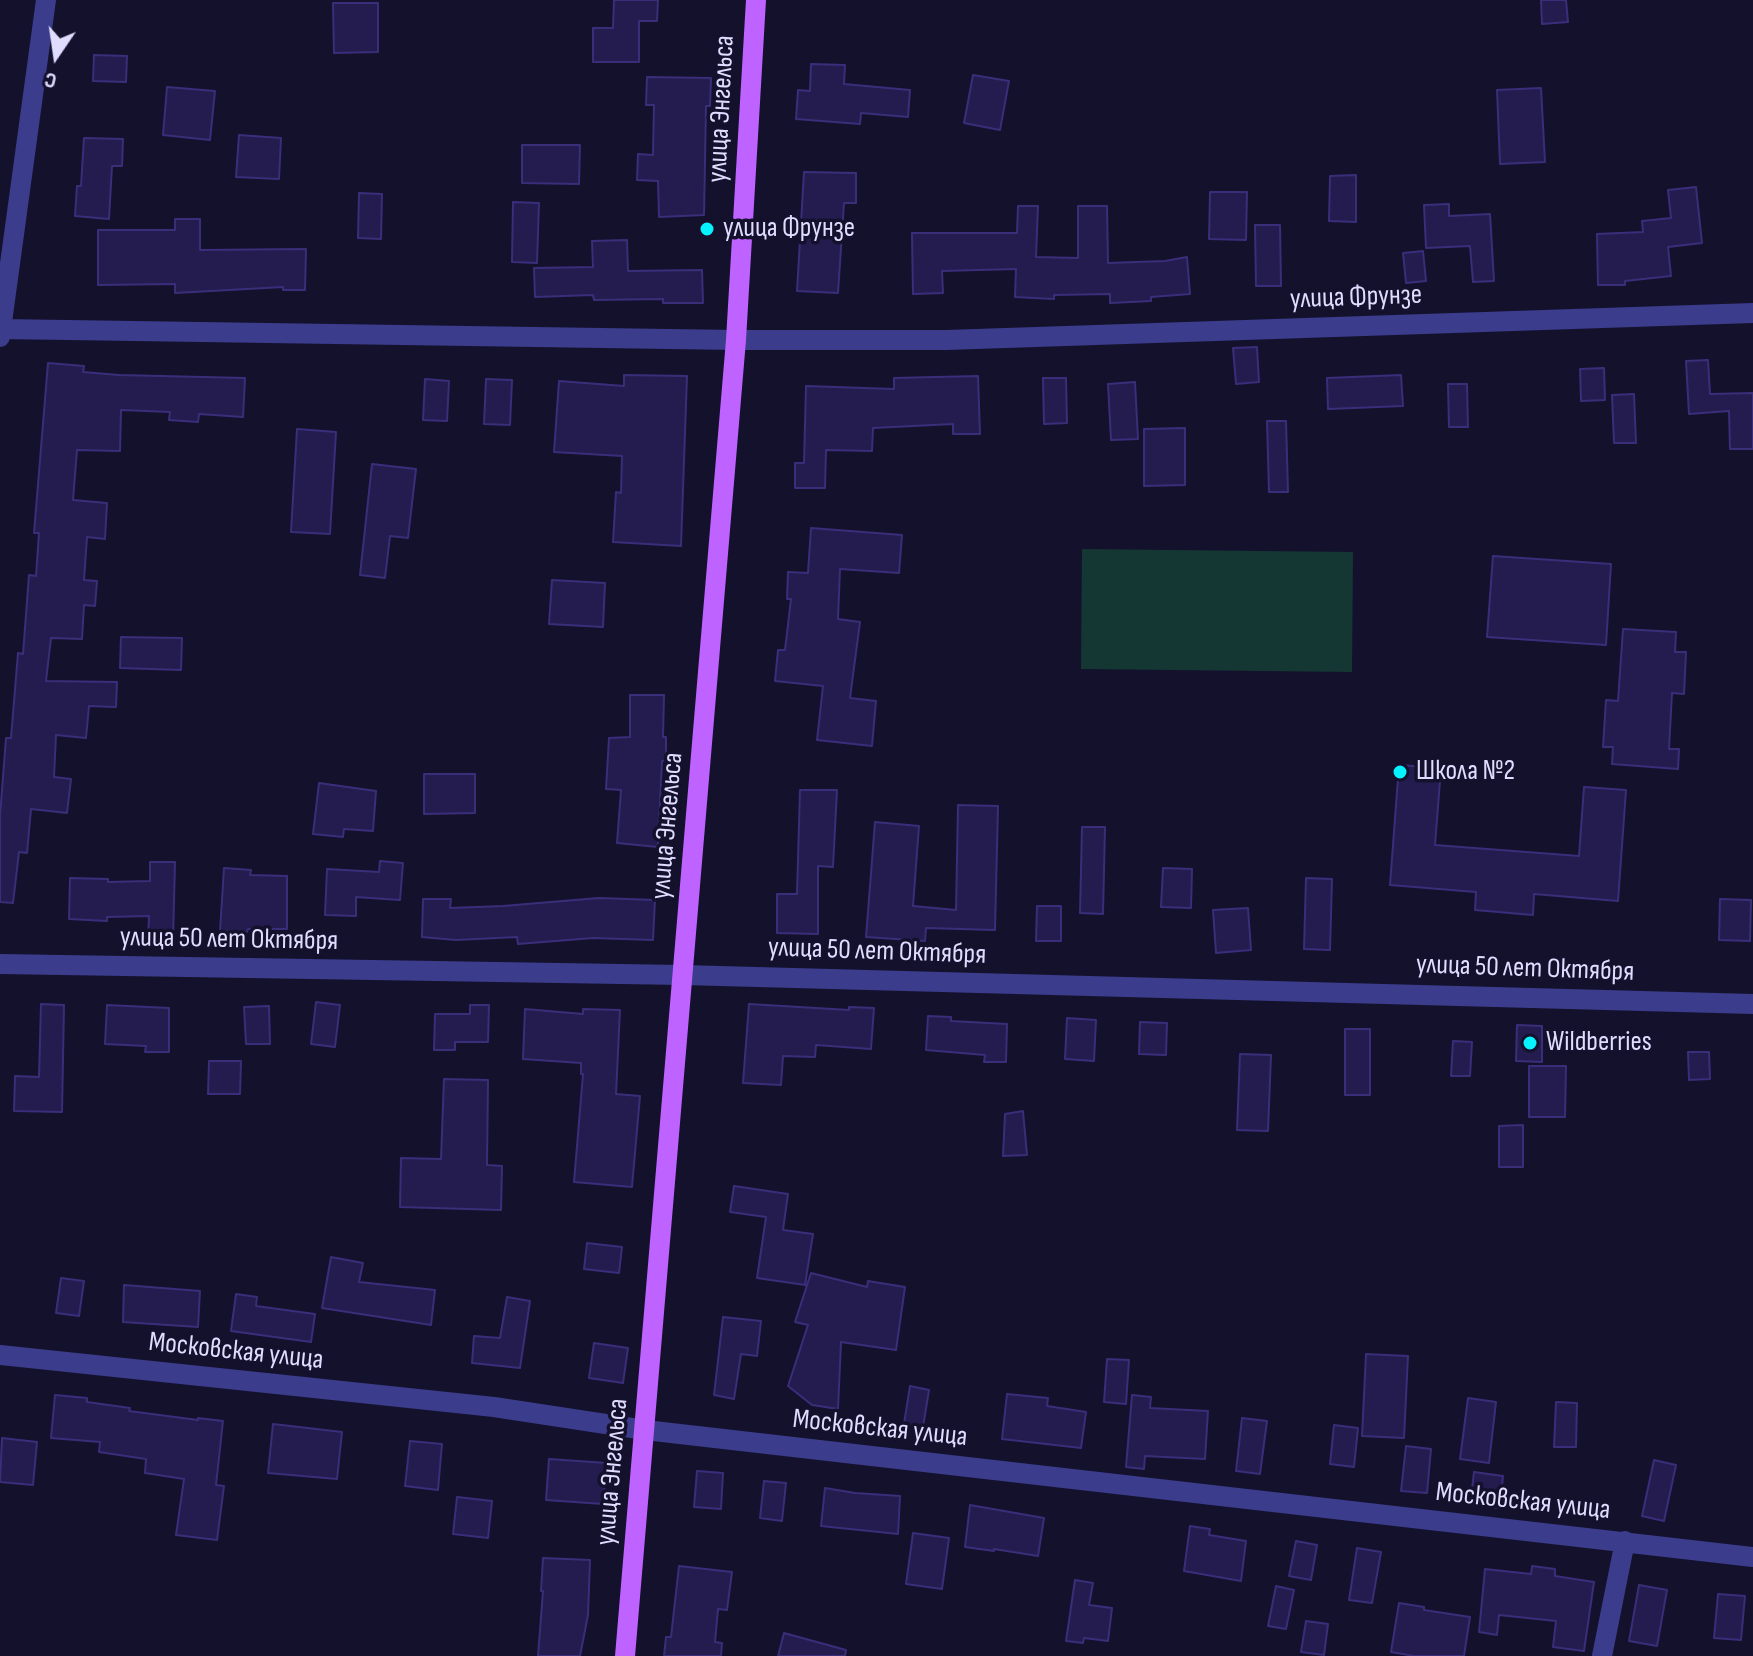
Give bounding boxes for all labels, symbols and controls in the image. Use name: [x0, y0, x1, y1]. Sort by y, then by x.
north arrow: [16, 16, 96, 96]
street label: улица Энгельса: [701, 35, 743, 183]
text: С: [42, 65, 59, 94]
place label: улица Фрунзе: [723, 212, 855, 246]
marker: улица Фрунзе: [698, 220, 716, 238]
street label: улица Фрунзе: [1289, 279, 1423, 317]
street label: улица Энгельса: [645, 751, 691, 901]
place label: Школа №2: [1416, 755, 1515, 789]
marker: Школа №2: [1391, 763, 1409, 781]
street label: улица 50 лет Октября: [120, 921, 338, 959]
street label: улица 50 лет Октября: [767, 931, 987, 973]
street label: улица 50 лет Октября: [1415, 948, 1635, 990]
place label: Wildberries: [1546, 1026, 1652, 1060]
marker: Wildberries: [1521, 1034, 1539, 1052]
street label: Московская улица: [147, 1326, 325, 1378]
street label: улица Энгельса: [590, 1397, 636, 1547]
street label: Московская улица: [791, 1403, 969, 1455]
street label: Московская улица: [1434, 1476, 1612, 1528]

